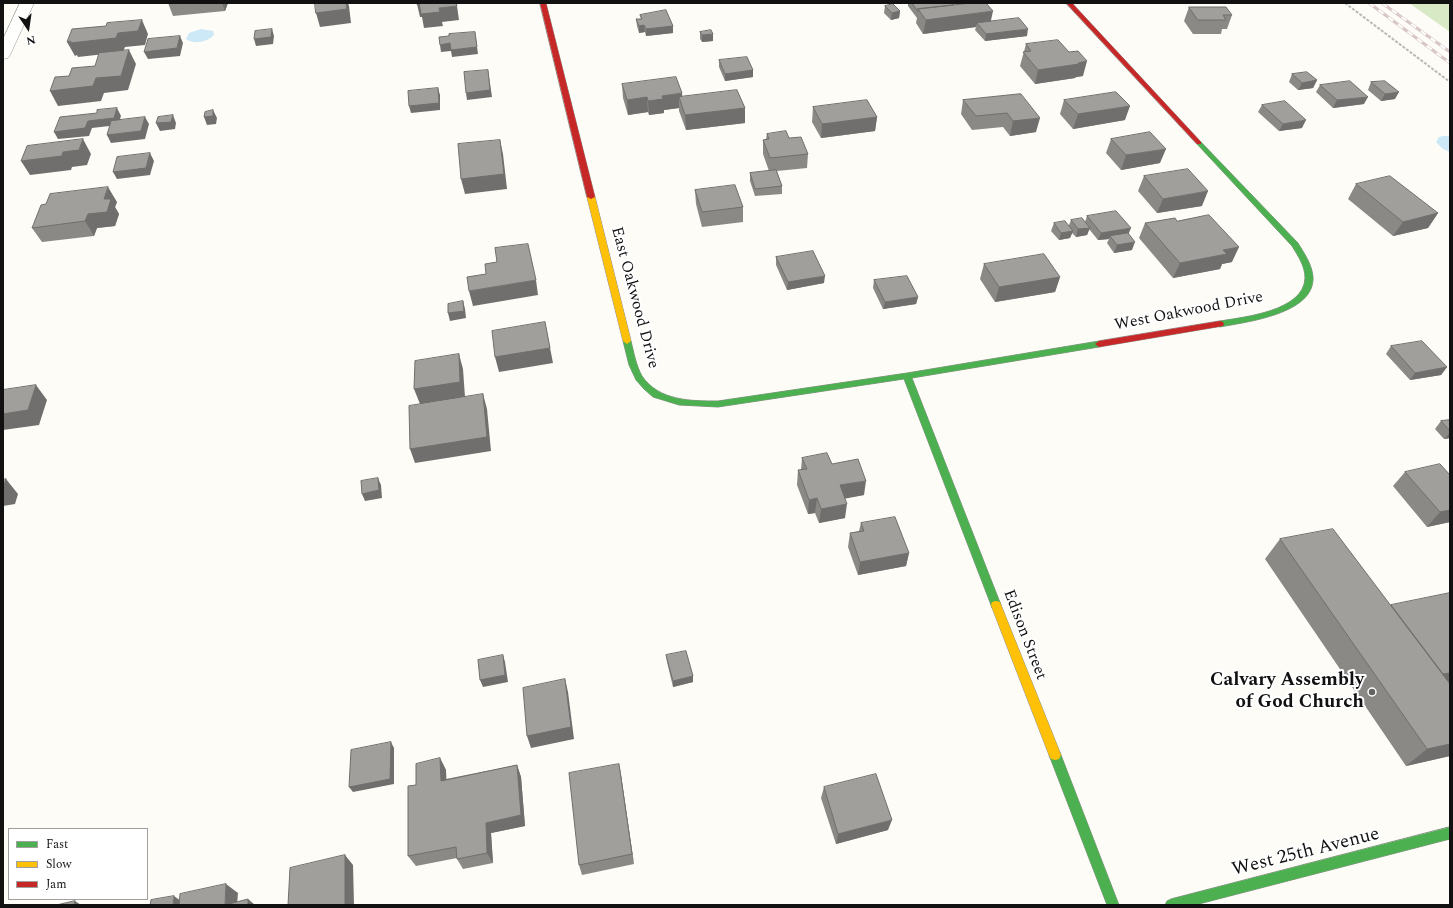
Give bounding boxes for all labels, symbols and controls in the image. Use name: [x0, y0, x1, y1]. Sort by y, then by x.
north arrow: [8, 8, 48, 48]
text: N: [25, 31, 37, 49]
street label: East Oakwood Drive: [606, 225, 662, 371]
street label: West Oakwood Drive: [1113, 288, 1265, 336]
street label: Edison Street: [998, 587, 1050, 683]
place label: Calvary Assembly of God Church: [1210, 670, 1364, 714]
marker: Calvary Assembly of God Church: [1367, 687, 1377, 697]
street label: West 25th Avenue: [1230, 824, 1382, 882]
legend: [8, 828, 148, 900]
text: Fast: [46, 835, 68, 854]
text: Slow: [46, 855, 71, 874]
text: Jam: [46, 875, 67, 894]

